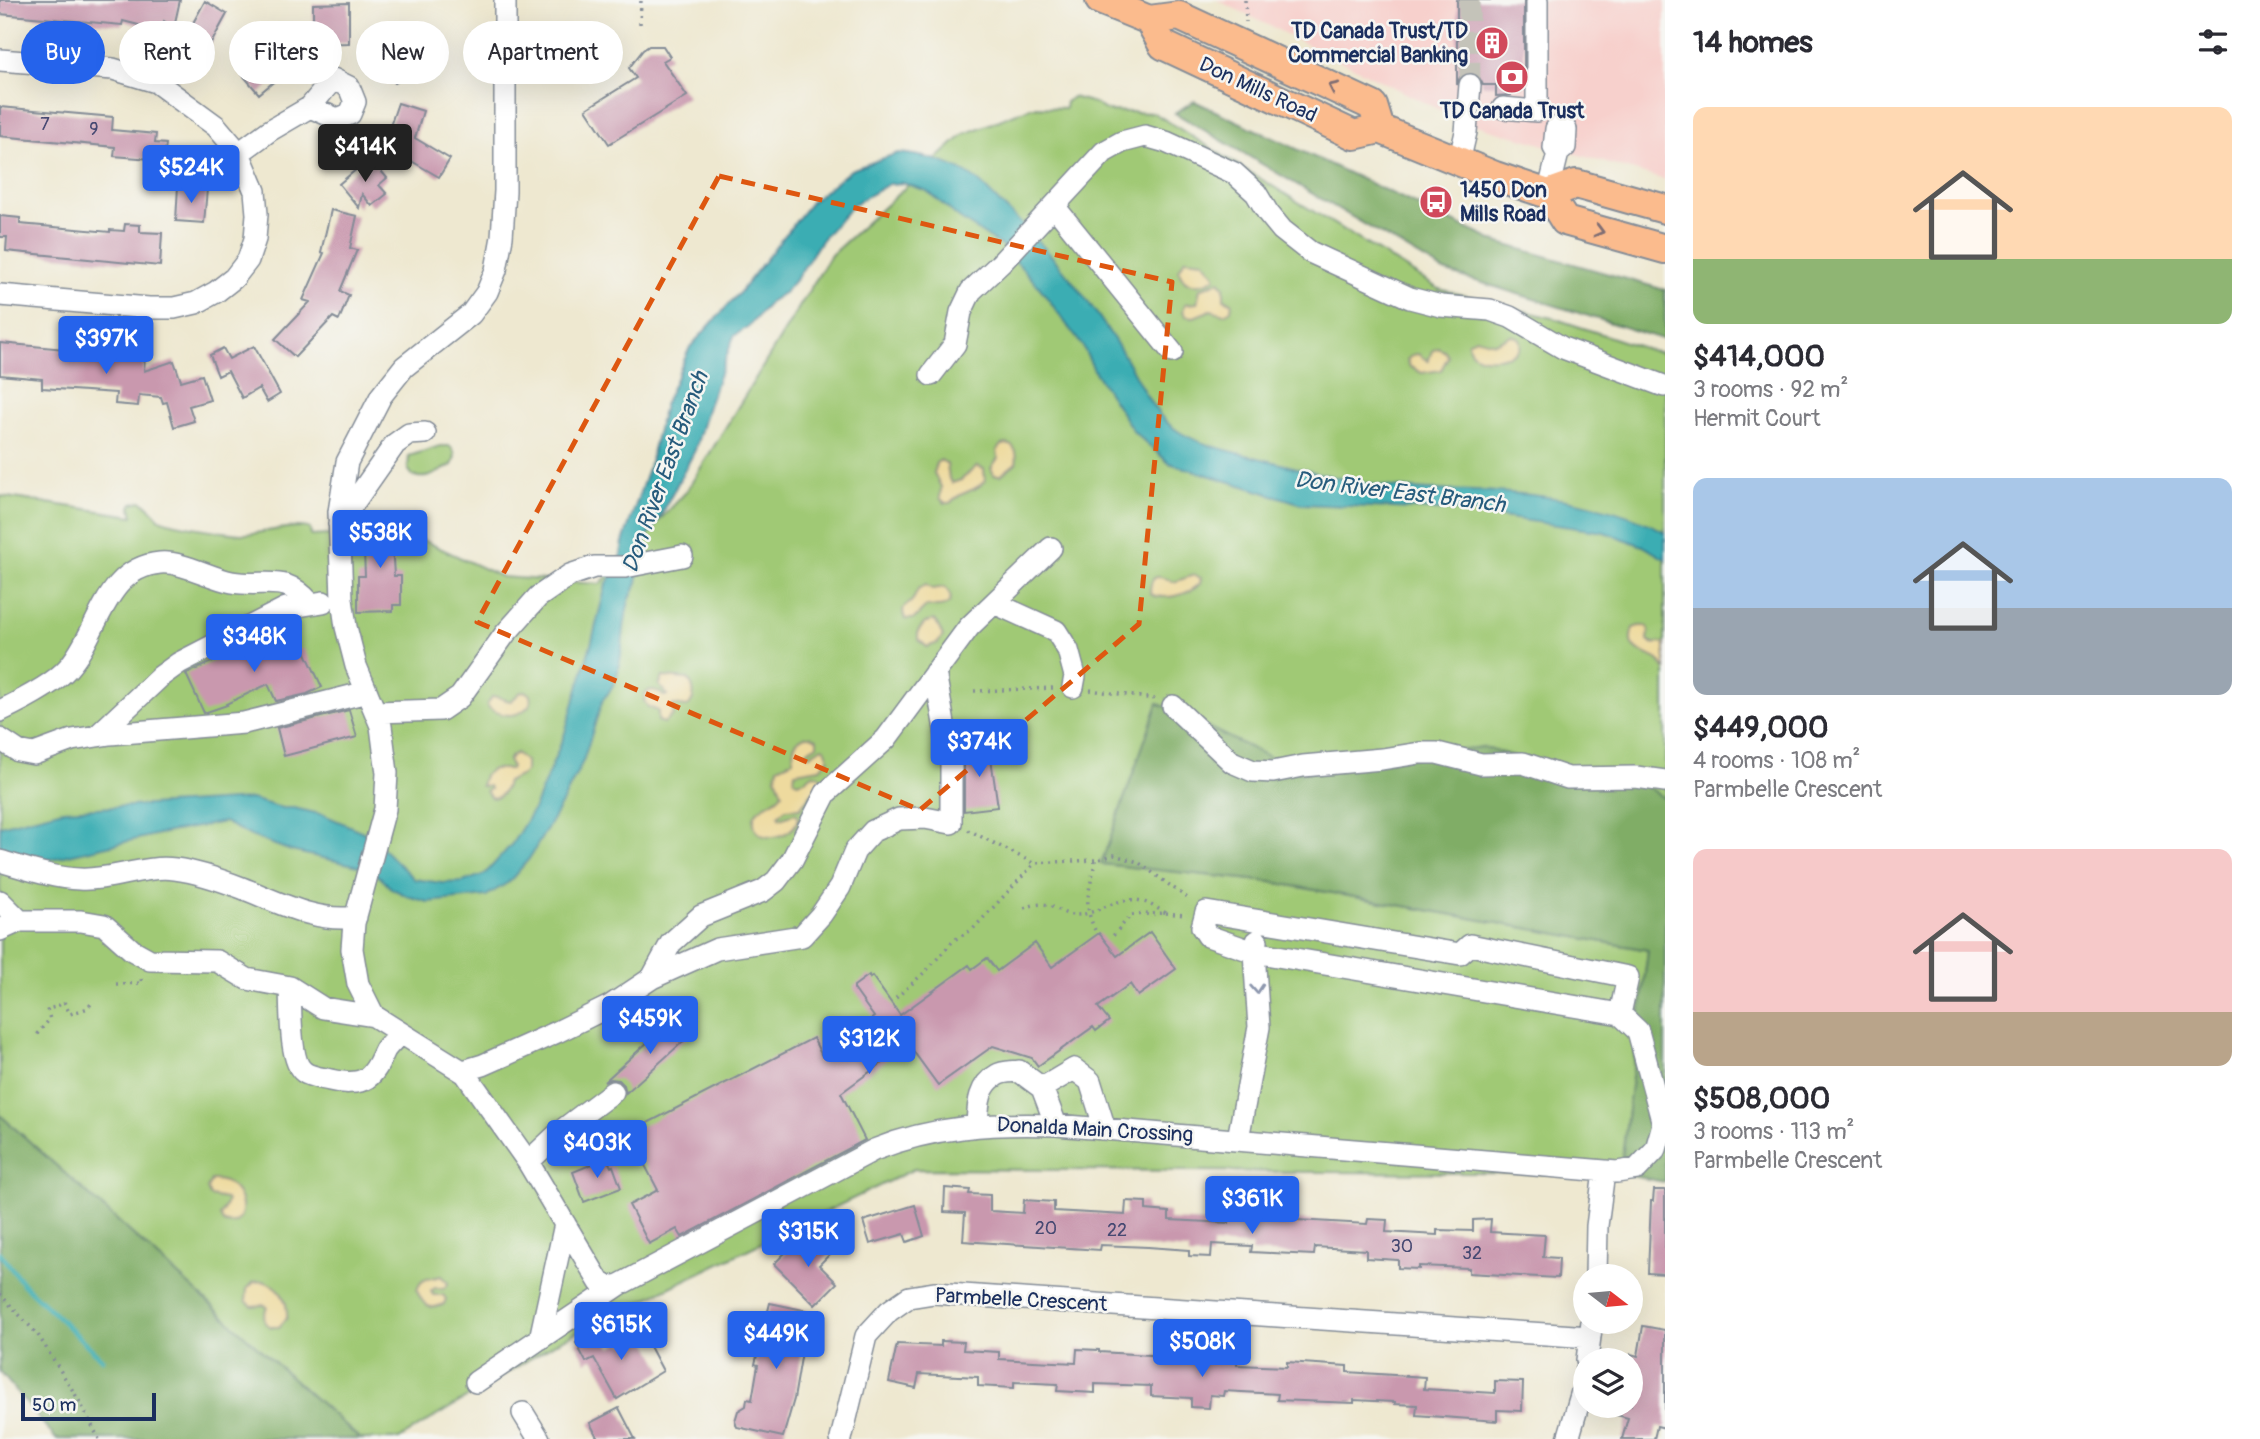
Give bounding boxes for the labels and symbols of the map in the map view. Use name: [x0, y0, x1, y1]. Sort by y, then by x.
place label: TD Canada Trust/TD Commercial Banking: [1288, 18, 1468, 69]
building icon: TD Canada Trust/TD Commercial Banking: [1473, 24, 1511, 62]
street label: Don Mills Road: [1195, 51, 1321, 129]
bank icon: TD Canada Trust: [1493, 58, 1531, 96]
one-way arrow: [1328, 81, 1340, 95]
place label: TD Canada Trust: [1439, 98, 1585, 125]
house number: 7: [40, 113, 50, 136]
house number: 9: [89, 118, 99, 141]
pin: $414K: [316, 124, 414, 184]
pin: $524K: [142, 146, 240, 205]
place label: 1450 Don Mills Road: [1460, 177, 1547, 228]
bus stop icon: 1450 Don Mills Road: [1417, 183, 1455, 221]
one-way arrow: [1593, 223, 1605, 237]
pin: $397K: [57, 316, 155, 376]
water label: Don River East Branch: [615, 367, 715, 576]
water label: Don River East Branch: [1293, 465, 1508, 519]
pin: $538K: [331, 510, 429, 570]
pin: $348K: [205, 614, 303, 674]
pin: $374K: [930, 720, 1028, 779]
one-way arrow: [1249, 984, 1264, 995]
pin: $459K: [601, 996, 699, 1056]
pin: $312K: [820, 1016, 918, 1076]
street label: Donalda Main Crossing: [996, 1111, 1194, 1149]
pin: $403K: [548, 1120, 646, 1180]
pin: $361K: [1203, 1176, 1301, 1236]
pin: $315K: [759, 1210, 857, 1269]
house number: 20: [1035, 1217, 1057, 1240]
house number: 22: [1107, 1219, 1127, 1242]
house number: 30: [1391, 1235, 1413, 1258]
house number: 32: [1462, 1242, 1482, 1265]
north arrow: [1573, 1264, 1643, 1334]
street label: Parmbelle Crescent: [934, 1282, 1108, 1318]
pin: $615K: [572, 1302, 670, 1362]
pin: $449K: [727, 1312, 825, 1371]
pin: $508K: [1153, 1320, 1251, 1379]
scale bar: [21, 1390, 156, 1422]

